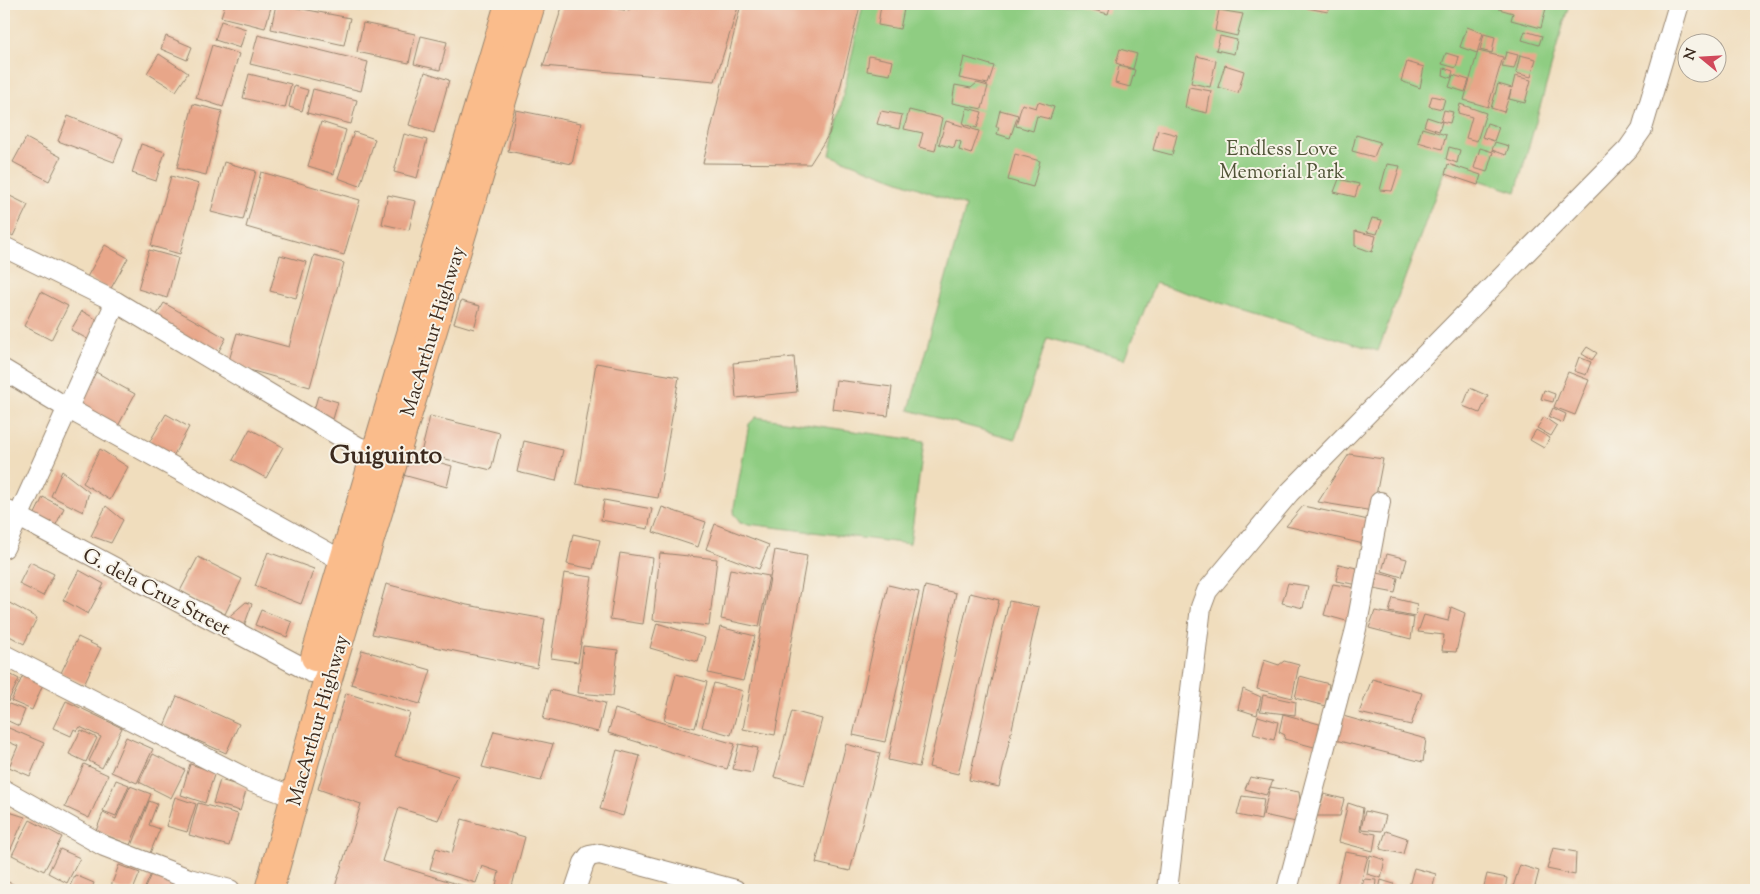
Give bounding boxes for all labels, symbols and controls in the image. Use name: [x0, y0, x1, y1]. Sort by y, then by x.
north arrow: [1678, 32, 1728, 82]
text: N: [1680, 46, 1703, 63]
park label: Endless Love Memorial Park: [1219, 136, 1345, 188]
street label: MacArthur Highway: [395, 243, 474, 421]
district label: Guiguinto: [330, 439, 442, 475]
street label: G. dela Cruz Street: [77, 542, 235, 644]
street label: MacArthur Highway: [281, 632, 358, 810]

